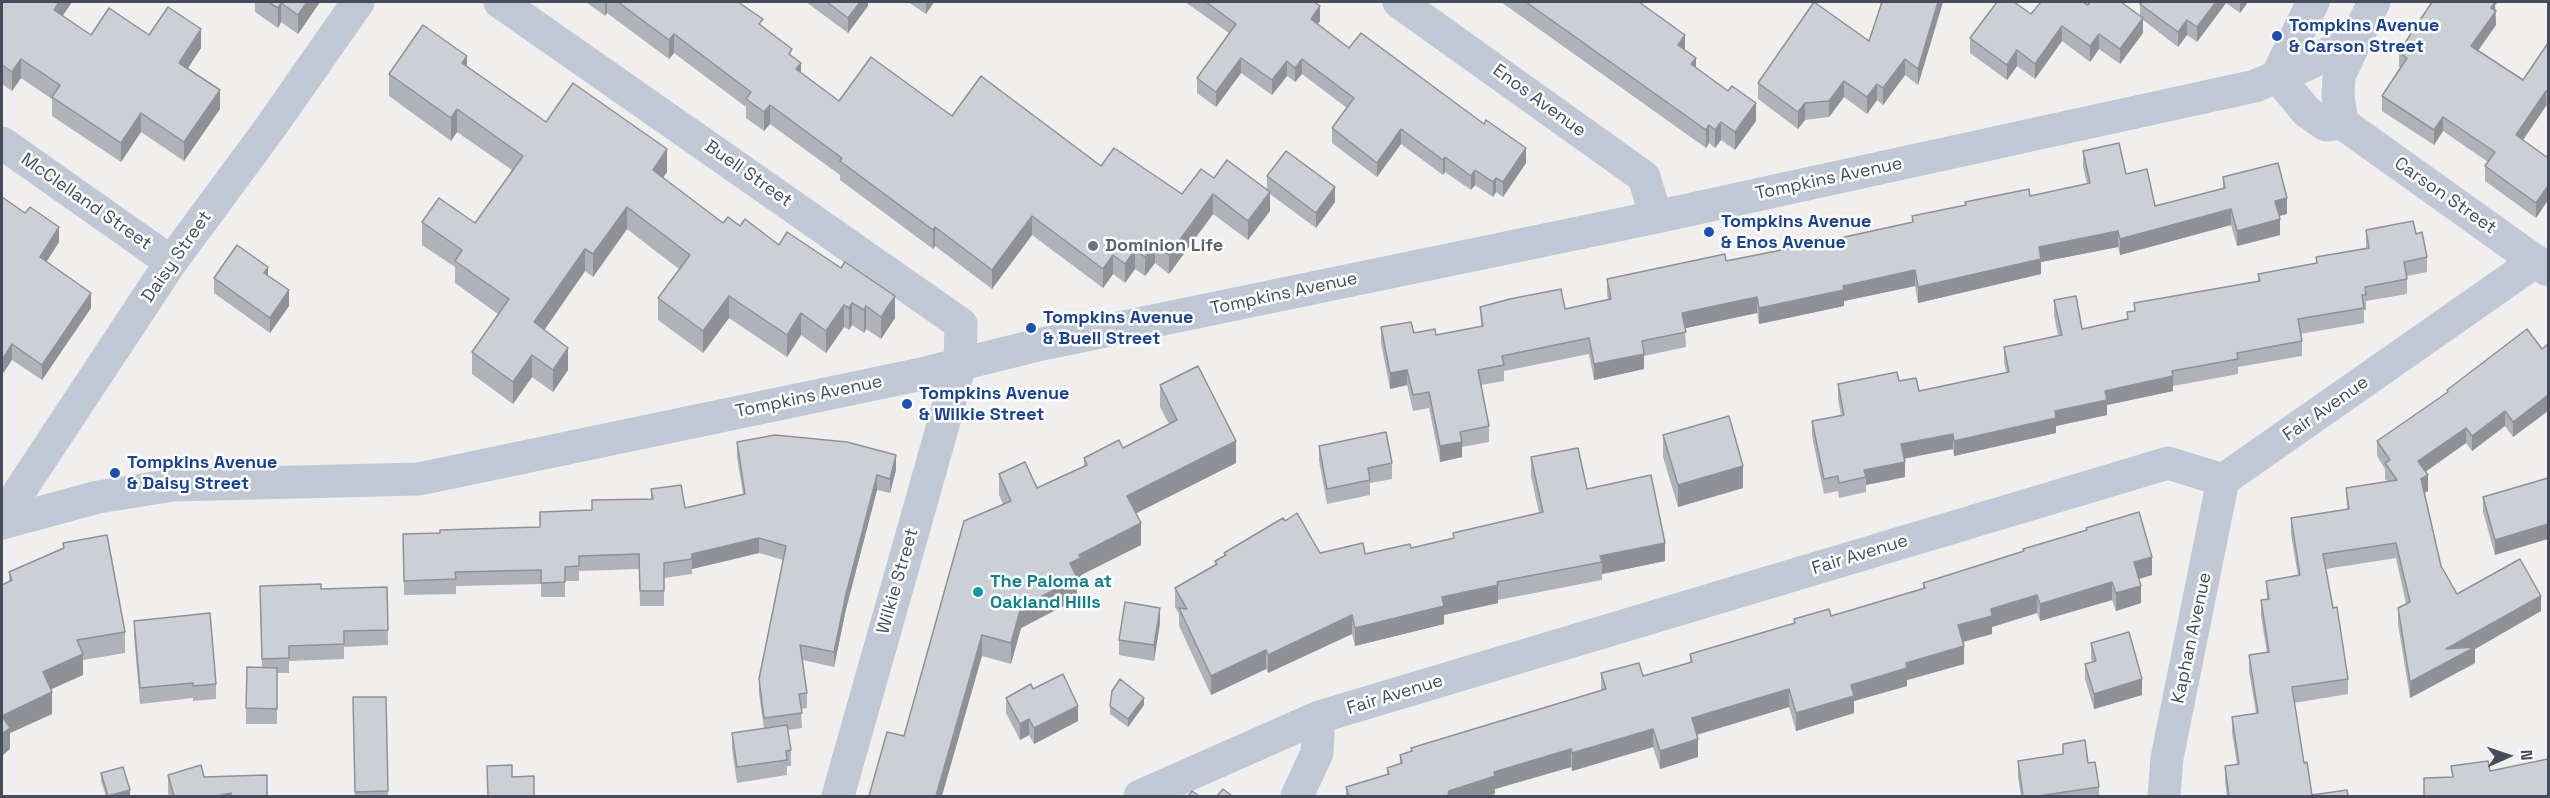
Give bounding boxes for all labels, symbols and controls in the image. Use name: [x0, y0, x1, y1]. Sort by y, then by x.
place label: Tompkins Avenue & Carson Street: [2289, 15, 2439, 57]
marker: Tompkins Avenue & Carson Street: [2270, 29, 2284, 43]
street label: Enos Avenue: [1488, 60, 1590, 142]
street label: Buell Street: [700, 136, 796, 212]
street label: McClelland Street: [17, 149, 155, 255]
street label: Tompkins Avenue: [1753, 153, 1905, 205]
street label: Carson Street: [2390, 153, 2500, 239]
street label: Daisy Street: [138, 207, 216, 307]
place label: Tompkins Avenue & Enos Avenue: [1721, 211, 1871, 254]
marker: Tompkins Avenue & Enos Avenue: [1702, 225, 1716, 239]
place label: Dominion Life: [1105, 235, 1223, 257]
marker: Dominion Life: [1086, 239, 1100, 253]
street label: Tompkins Avenue: [1208, 268, 1360, 320]
place label: Tompkins Avenue & Buell Street: [1043, 307, 1193, 350]
marker: Tompkins Avenue & Buell Street: [1024, 321, 1038, 335]
street label: Tompkins Avenue: [733, 371, 885, 423]
street label: Fair Avenue: [2279, 372, 2373, 446]
place label: Tompkins Avenue & Wilkie Street: [919, 383, 1069, 426]
marker: Tompkins Avenue & Wilkie Street: [900, 397, 914, 411]
place label: Tompkins Avenue & Daisy Street: [127, 452, 277, 494]
marker: Tompkins Avenue & Daisy Street: [108, 466, 122, 480]
street label: Wilkie Street: [873, 526, 923, 636]
street label: Fair Avenue: [1809, 530, 1911, 580]
street label: Kaphan Avenue: [2168, 570, 2216, 706]
place label: The Paloma at Oakland Hills: [990, 571, 1112, 614]
marker: The Paloma at Oakland Hills: [971, 585, 985, 599]
street label: Fair Avenue: [1344, 670, 1446, 720]
north arrow: [2478, 726, 2538, 786]
text: N: [2516, 749, 2537, 761]

